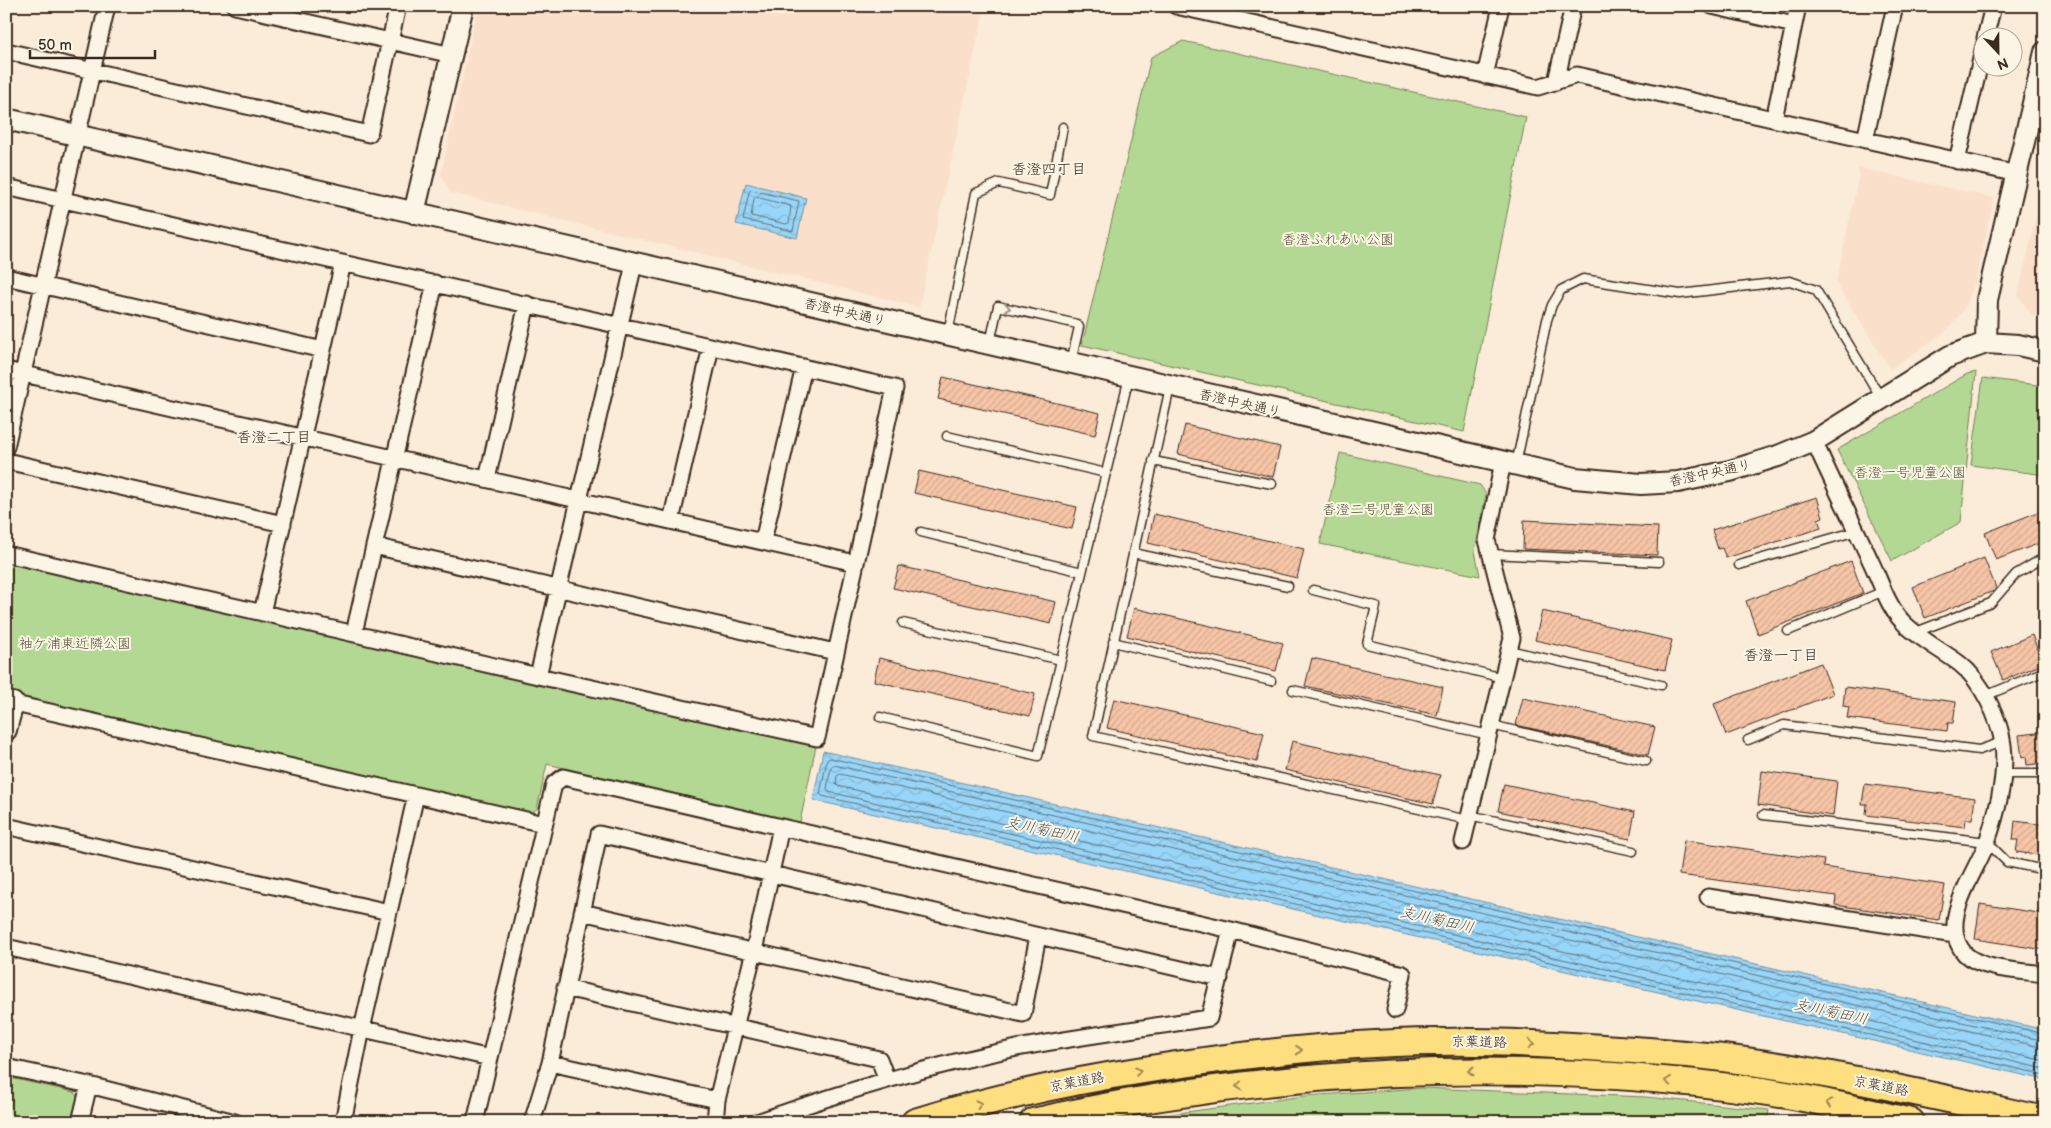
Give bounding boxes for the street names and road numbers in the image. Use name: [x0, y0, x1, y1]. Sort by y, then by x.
street label: 香澄中央通り: [802, 294, 888, 330]
street label: 香澄中央通り: [1197, 385, 1283, 421]
street label: 香澄中央通り: [1667, 456, 1753, 490]
street label: 京葉道路: [1451, 1033, 1507, 1051]
street label: 京葉道路: [1048, 1068, 1106, 1096]
street label: 京葉道路: [1852, 1072, 1910, 1100]

